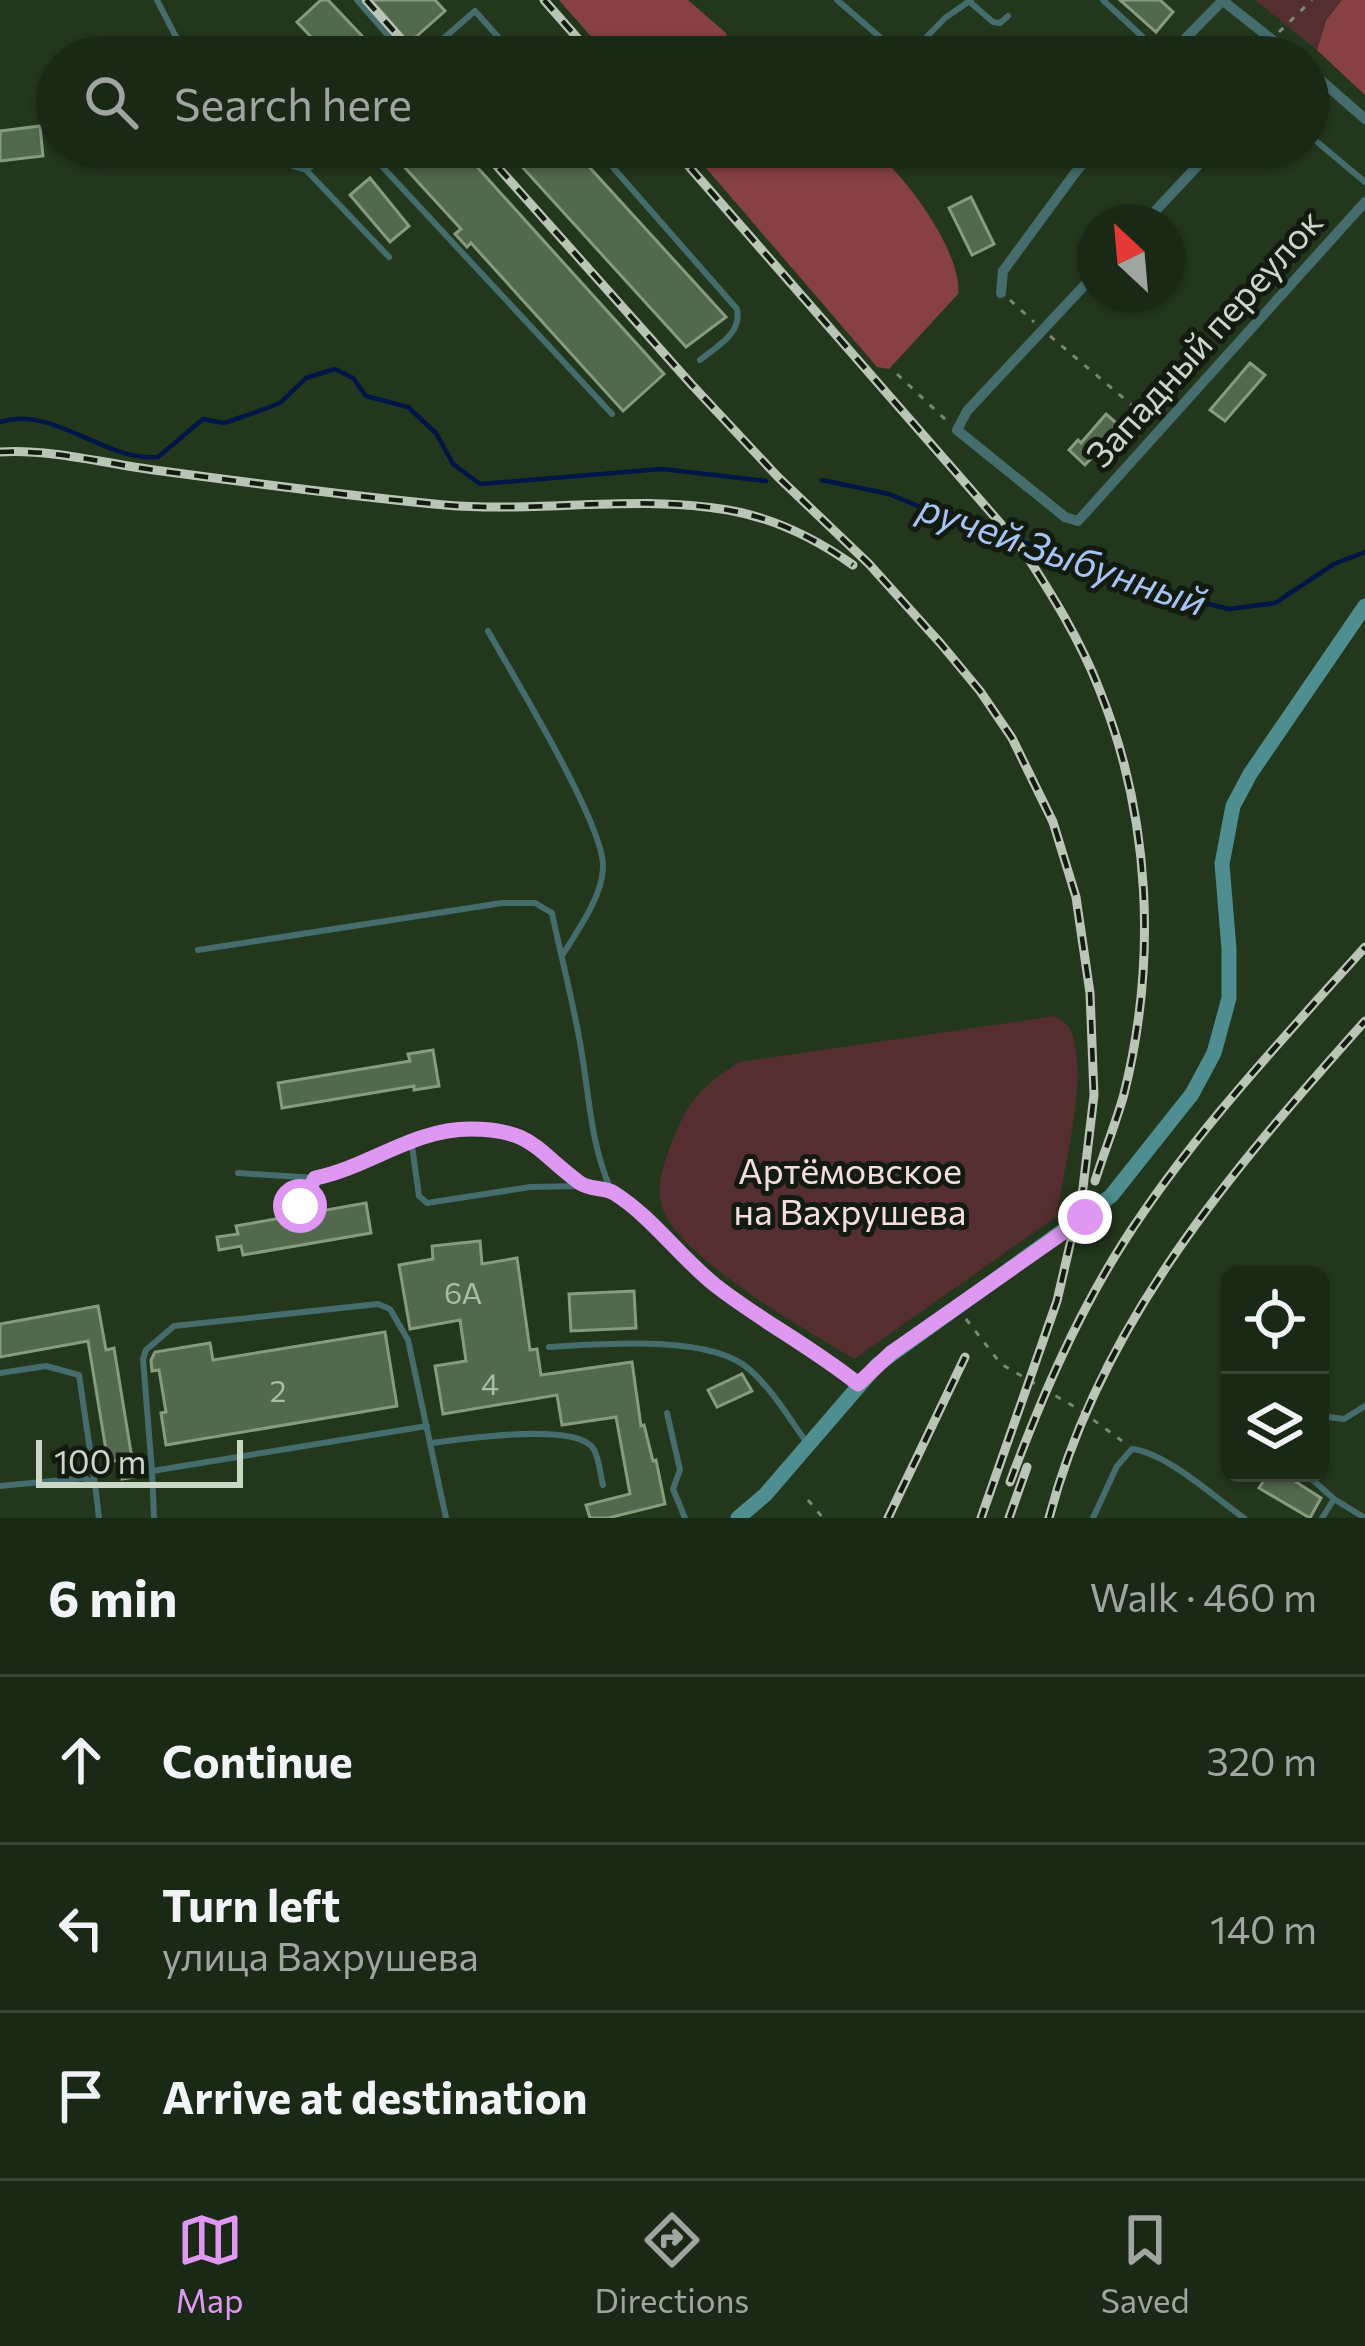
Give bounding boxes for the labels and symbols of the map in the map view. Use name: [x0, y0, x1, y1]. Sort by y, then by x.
street label: Западный переулок: [1076, 199, 1330, 475]
north arrow: [1077, 204, 1185, 312]
water label: ручей Зыбунный: [912, 481, 1213, 625]
park label: Артёмовское на Вахрушева: [733, 1147, 967, 1232]
route start: [273, 1179, 327, 1233]
route end: [1058, 1190, 1112, 1244]
house number: 6А: [444, 1273, 482, 1310]
house number: 4: [481, 1364, 499, 1401]
house number: 2: [270, 1371, 286, 1408]
scale bar: [36, 1434, 243, 1487]

